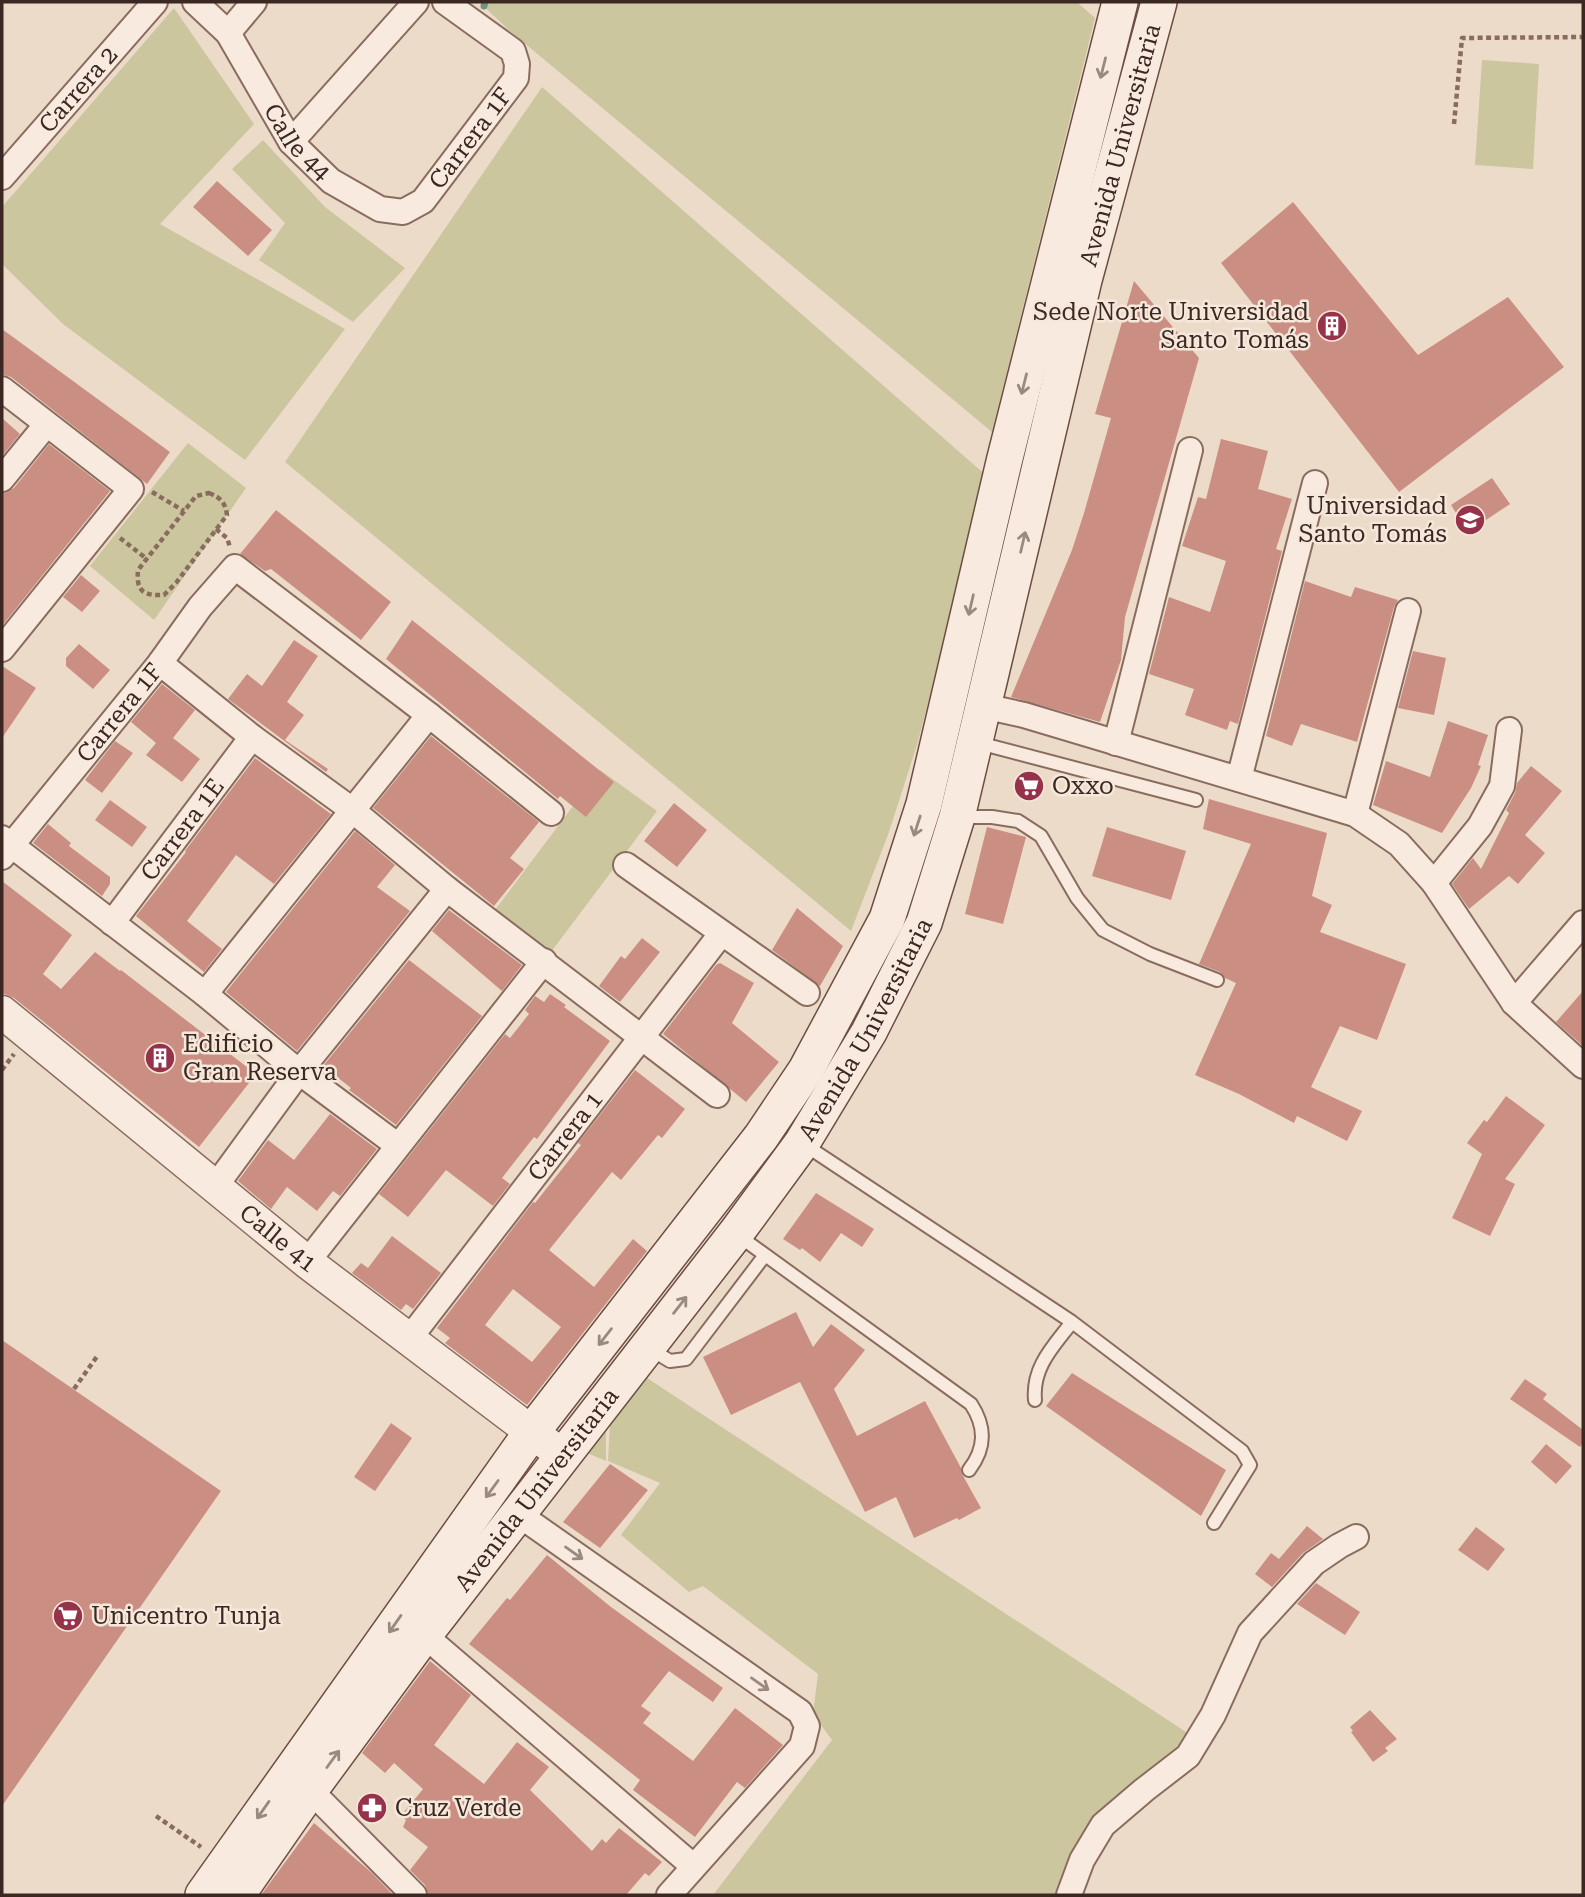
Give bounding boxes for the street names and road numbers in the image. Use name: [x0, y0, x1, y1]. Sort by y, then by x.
street label: Avenida Universitaria: [1074, 21, 1166, 270]
street label: Carrera 2: [33, 41, 123, 138]
street label: Carrera 1F: [423, 82, 518, 194]
street label: Calle 44: [258, 99, 337, 187]
street label: Carrera 1F: [71, 658, 168, 768]
street label: Carrera 1E: [135, 773, 230, 886]
street label: Avenida Universitaria: [793, 914, 938, 1146]
street label: Carrera 1: [522, 1086, 608, 1186]
street label: Calle 41: [234, 1199, 322, 1278]
street label: Avenida Universitaria: [449, 1382, 624, 1597]

